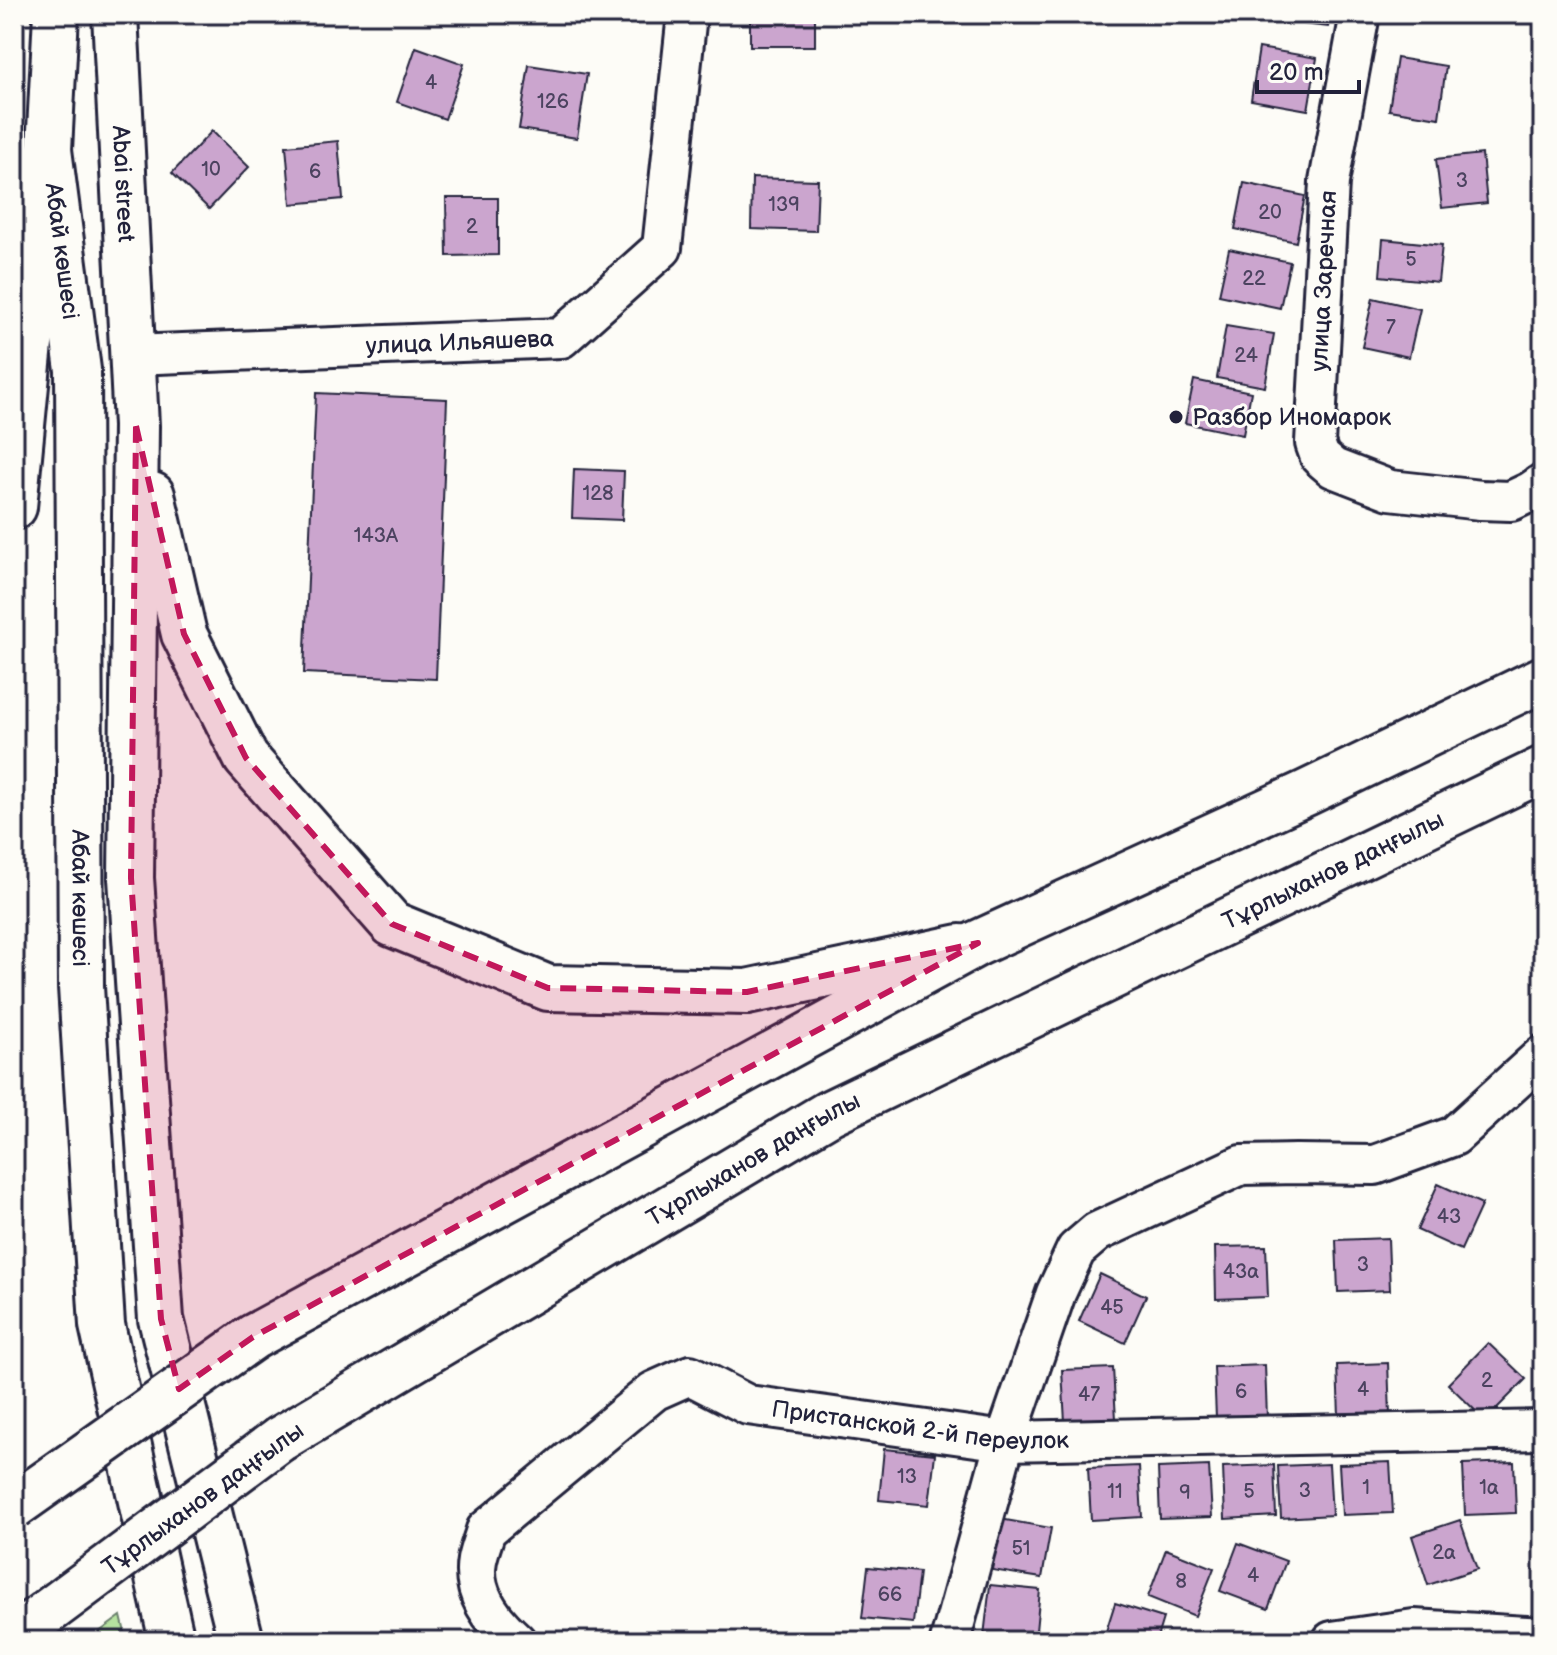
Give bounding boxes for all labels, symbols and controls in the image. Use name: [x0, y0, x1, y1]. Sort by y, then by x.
scale bar: [1257, 44, 1359, 94]
text: 20 m: [1269, 58, 1324, 87]
house number: 4: [425, 71, 437, 95]
house number: 126: [537, 90, 569, 114]
street label: Abai street: [106, 125, 141, 244]
house number: 10: [201, 158, 221, 182]
house number: 6: [309, 160, 321, 184]
house number: 3: [1456, 169, 1468, 193]
street label: Абай көшесі: [39, 180, 86, 321]
street label: улица Заречная: [1305, 190, 1343, 372]
house number: 139: [768, 193, 800, 217]
house number: 20: [1258, 201, 1282, 225]
house number: 2: [466, 215, 478, 239]
house number: 5: [1405, 248, 1417, 272]
house number: 22: [1242, 267, 1266, 291]
house number: 7: [1386, 316, 1396, 340]
street label: улица Ильяшева: [365, 324, 554, 360]
house number: 24: [1234, 344, 1258, 368]
place label: Разбор Иномарок: [1192, 403, 1392, 432]
marker: Разбор Иномарок: [1167, 408, 1185, 426]
house number: 128: [582, 482, 614, 506]
house number: 143А: [354, 524, 399, 548]
street label: Тұрлыханов даңғылы: [1218, 804, 1449, 936]
street label: Абай көшесі: [66, 828, 95, 967]
street label: Тұрлыханов даңғылы: [641, 1086, 865, 1233]
house number: 43: [1437, 1205, 1461, 1229]
house number: 3: [1357, 1253, 1369, 1277]
house number: 43а: [1223, 1260, 1259, 1284]
house number: 45: [1100, 1296, 1124, 1320]
house number: 2: [1481, 1369, 1493, 1393]
house number: 4: [1357, 1378, 1369, 1402]
house number: 6: [1235, 1380, 1247, 1404]
house number: 47: [1078, 1383, 1100, 1407]
street label: Пристанской 2-й переулок: [770, 1394, 1069, 1456]
street label: Тұрлыханов даңғылы: [96, 1416, 310, 1582]
house number: 13: [897, 1465, 917, 1489]
house number: 1: [1362, 1476, 1370, 1500]
house number: 1а: [1479, 1476, 1499, 1500]
house number: 3: [1299, 1479, 1311, 1503]
house number: 11: [1107, 1480, 1123, 1504]
house number: 5: [1243, 1480, 1255, 1504]
house number: 9: [1179, 1481, 1191, 1505]
house number: 51: [1011, 1537, 1031, 1561]
house number: 2а: [1432, 1541, 1456, 1565]
house number: 4: [1247, 1564, 1259, 1588]
house number: 8: [1175, 1570, 1187, 1594]
house number: 66: [878, 1583, 902, 1607]

